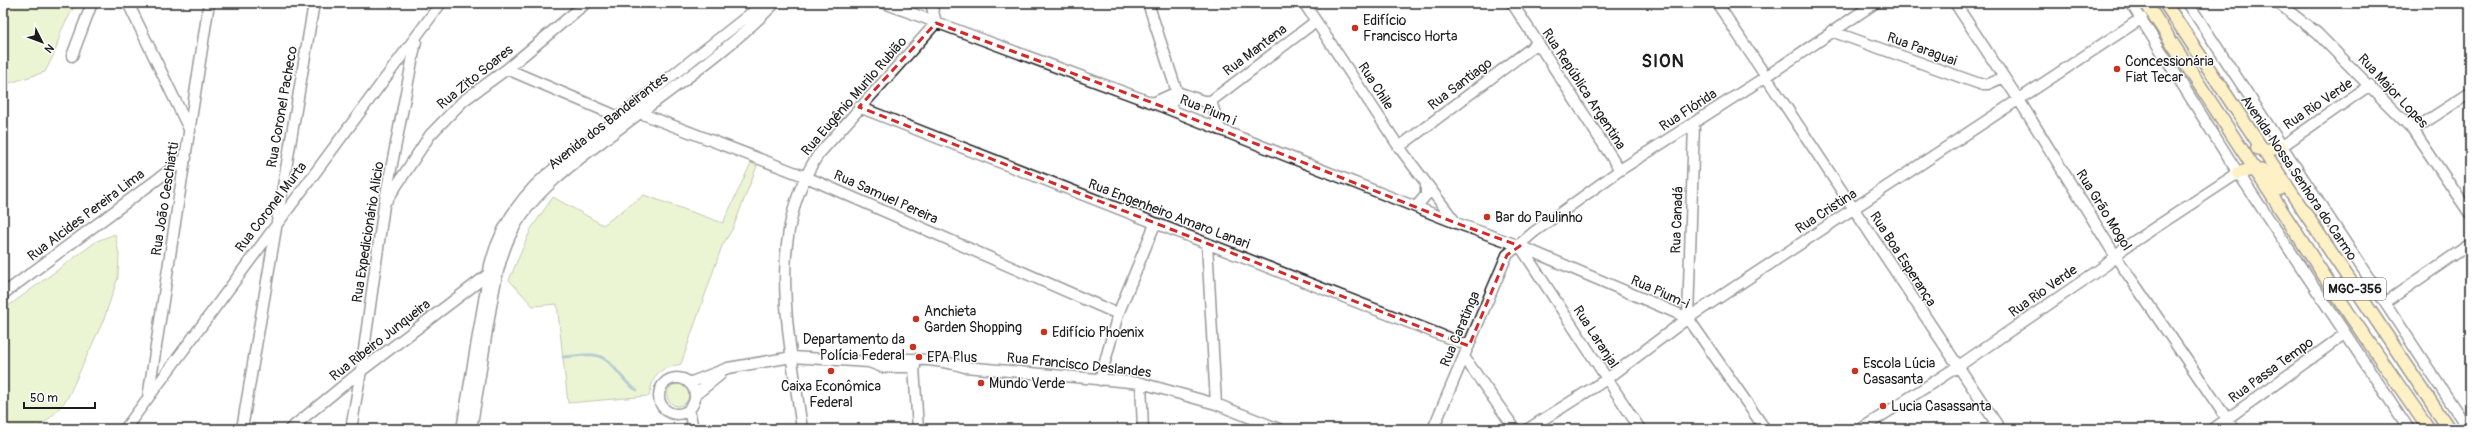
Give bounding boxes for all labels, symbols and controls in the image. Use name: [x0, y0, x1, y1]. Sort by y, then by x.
place label: Edifício Francisco Horta: [1363, 12, 1458, 45]
street label: Rua Mantena: [1220, 21, 1290, 79]
north arrow: [22, 22, 62, 62]
marker: Edifício Francisco Horta: [1350, 23, 1360, 33]
street label: Rua República Argentina: [1539, 25, 1629, 153]
street label: Rua Paraguai: [1885, 29, 1960, 70]
street label: Rua Eugênio Murilo Rubião: [798, 33, 911, 159]
text: N: [41, 41, 56, 56]
street label: Rua Zito Soares: [434, 41, 517, 113]
street label: Rua Coronel Pacheco: [263, 44, 301, 169]
district label: SION: [1641, 50, 1685, 73]
street label: Rua Major Lopes: [2354, 50, 2432, 132]
place label: Concessionária Fiat Tecar: [2125, 53, 2214, 86]
street label: Rua Santiago: [1425, 54, 1496, 114]
street label: Rua Chile: [1354, 59, 1398, 113]
marker: Concessionária Fiat Tecar: [2112, 64, 2122, 74]
street label: Avenida dos Bandeirantes: [545, 68, 672, 173]
street label: Rua Rio Verde: [2280, 75, 2356, 133]
street label: Rua Flórida: [1656, 85, 1720, 135]
street label: Rua Pium i: [1177, 91, 1239, 129]
street label: Avenida Nossa Senhora do Carmo: [2237, 92, 2361, 264]
street label: Rua João Ceschiatti: [148, 141, 182, 257]
street label: Rua Coronel Murta: [232, 159, 310, 255]
street label: Rua Expedicionário Alicio: [348, 160, 388, 304]
street label: Rua Alcides Pereira Lima: [24, 165, 148, 265]
street label: Rua Samuel Pereira: [831, 166, 941, 228]
street label: Rua Grão Mogol: [2072, 166, 2136, 254]
street label: Rua Engenheiro Amaro Lanari: [1086, 175, 1253, 253]
street label: Rua Cristina: [1792, 185, 1860, 237]
street label: Rua Canadá: [1667, 186, 1687, 254]
street label: Rua Boa Esperança: [1866, 208, 1940, 310]
place label: Bar do Paulinho: [1495, 209, 1583, 226]
marker: Bar do Paulinho: [1482, 212, 1492, 222]
street label: Rua Rio Verde: [2005, 261, 2081, 321]
street label: Rua Pium-i: [1628, 272, 1692, 313]
road number: MGC-356: [2324, 278, 2386, 300]
street label: Rua Caratinga: [1436, 289, 1484, 369]
street label: Rua Ribeiro Junqueira: [326, 295, 434, 385]
place label: Anchieta Garden Shopping: [924, 303, 1022, 336]
street label: Rua Laranjal: [1569, 303, 1623, 371]
marker: Anchieta Garden Shopping: [911, 314, 921, 324]
place label: Edifício Phoenix: [1052, 324, 1144, 341]
marker: Edifício Phoenix: [1039, 327, 1049, 337]
place label: Departamento da Polícia Federal: [803, 331, 905, 364]
street label: Rua Passa Tempo: [2225, 333, 2317, 406]
marker: Departamento da Polícia Federal: [908, 342, 918, 352]
place label: EPA Plus: [927, 349, 978, 366]
street label: Rua Francisco Deslandes: [1006, 349, 1153, 381]
marker: EPA Plus: [914, 352, 924, 362]
place label: Escola Lúcia Casasanta: [1863, 355, 1935, 388]
marker: Caixa Econômica Federal: [826, 366, 836, 376]
marker: Escola Lúcia Casasanta: [1850, 366, 1860, 376]
place label: Mundo Verde: [989, 375, 1065, 392]
place label: Caixa Econômica Federal: [781, 378, 881, 411]
marker: Mundo Verde: [976, 378, 986, 388]
scale bar: [24, 384, 95, 410]
text: 50 m: [30, 391, 58, 406]
place label: Lucia Casassanta: [1891, 398, 1992, 415]
marker: Lucia Casassanta: [1878, 401, 1888, 411]

